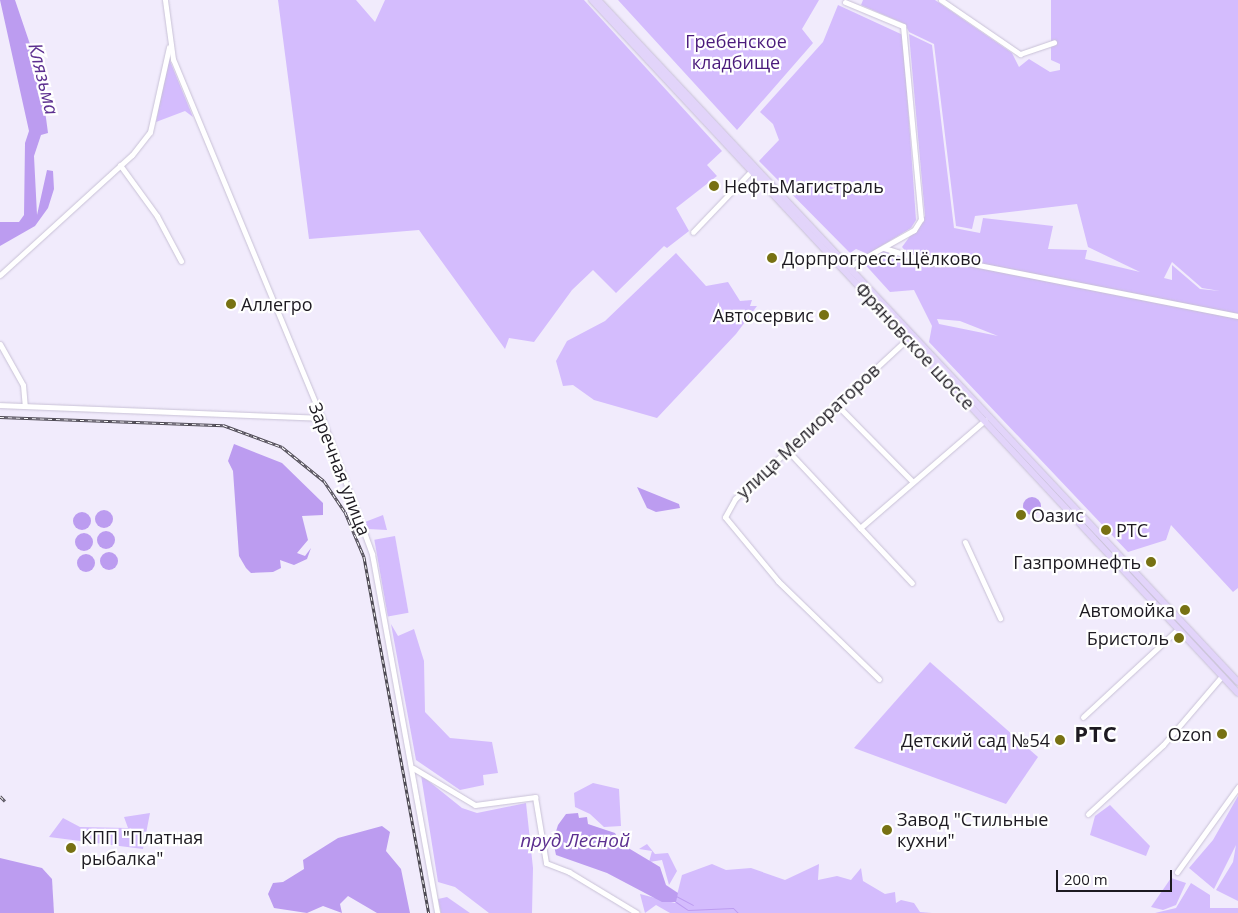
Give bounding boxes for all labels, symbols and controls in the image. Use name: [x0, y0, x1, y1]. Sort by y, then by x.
park label: Гребенское кладбище: [685, 31, 787, 74]
water label: Клязьма: [23, 41, 63, 117]
place label: НефтьМагистраль: [724, 175, 884, 197]
marker: НефтьМагистраль: [708, 180, 720, 192]
place label: Дорпрогресс-Щёлково: [782, 247, 981, 269]
marker: Дорпрогресс-Щёлково: [766, 252, 778, 264]
street label: Фряновское шоссе: [851, 278, 979, 414]
place label: Аллегро: [241, 293, 313, 315]
marker: Аллегро: [225, 298, 237, 310]
place label: Автосервис: [713, 304, 814, 326]
marker: Автосервис: [818, 309, 830, 321]
street label: улица Мелиораторов: [732, 359, 884, 503]
street label: Заречная улица: [305, 399, 375, 539]
place label: Оазис: [1031, 504, 1084, 526]
marker: Оазис: [1015, 509, 1027, 521]
place label: РТС: [1116, 519, 1148, 541]
marker: РТС: [1100, 524, 1112, 536]
place label: Газпромнефть: [1013, 551, 1141, 573]
marker: Газпромнефть: [1145, 556, 1157, 568]
place label: Автомойка: [1079, 599, 1175, 621]
marker: Автомойка: [1179, 604, 1191, 616]
place label: Бристоль: [1087, 627, 1169, 649]
marker: Бристоль: [1173, 632, 1185, 644]
district label: РТС: [1074, 721, 1118, 747]
place label: Ozon: [1168, 723, 1212, 745]
marker: Ozon: [1216, 728, 1228, 740]
place label: Детский сад №54: [901, 729, 1050, 751]
marker: Детский сад №54: [1054, 734, 1066, 746]
place label: Завод "Стильные кухни": [897, 809, 1048, 852]
marker: Завод "Стильные кухни": [881, 824, 893, 836]
place label: КПП "Платная рыбалка": [81, 827, 203, 870]
water label: пруд Лесной: [520, 830, 630, 852]
marker: КПП "Платная рыбалка": [65, 842, 77, 854]
scale bar: [1058, 860, 1174, 892]
text: 200 m: [1064, 869, 1108, 889]

